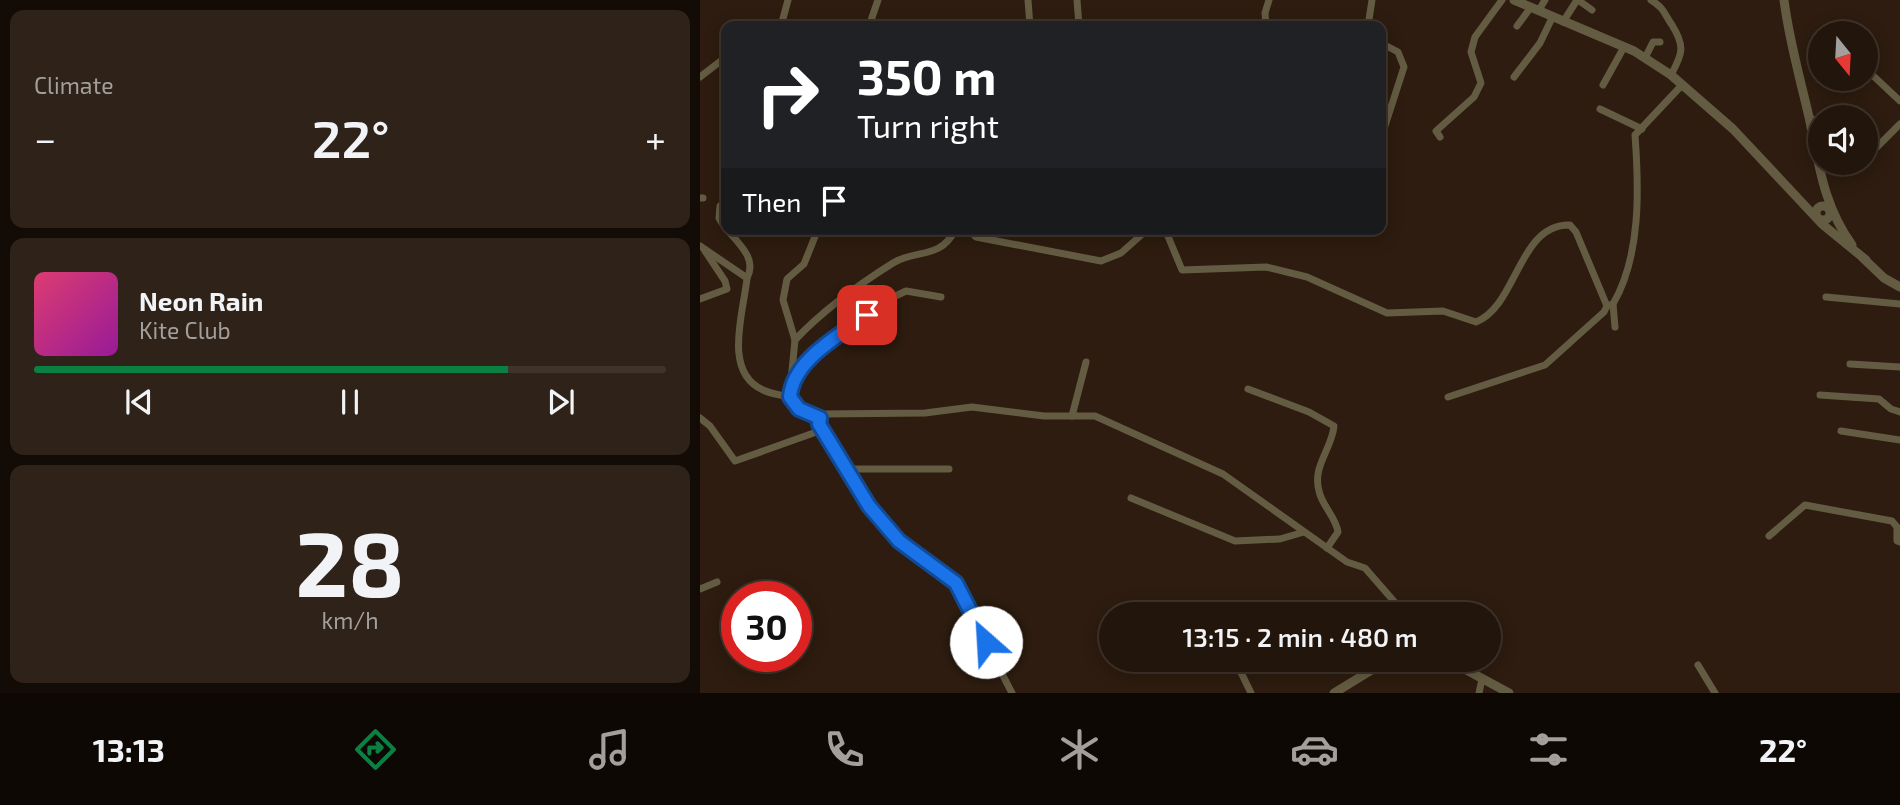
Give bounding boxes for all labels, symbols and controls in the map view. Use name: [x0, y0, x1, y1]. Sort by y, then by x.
north arrow: [1808, 21, 1878, 91]
map controls: [1808, 21, 1878, 175]
text: 350 m: [857, 46, 997, 105]
icon: right: [742, 49, 833, 140]
text: Climate: [34, 71, 114, 99]
button: sound: [1808, 105, 1878, 175]
text: 22°: [312, 106, 390, 168]
text: Turn right: [857, 106, 999, 144]
text: −: [34, 115, 56, 161]
text: +: [645, 115, 666, 161]
icon: arrive: [815, 182, 853, 220]
text: Then: [742, 186, 801, 217]
text: Neon Rain: [139, 285, 263, 316]
pin: [837, 285, 897, 345]
icon: arrive: [848, 296, 886, 334]
text: Kite Club: [139, 316, 231, 344]
icon: previous: [120, 383, 158, 421]
icon: pause: [331, 383, 369, 421]
icon: next: [542, 383, 580, 421]
text: 28: [295, 506, 405, 615]
speed limit sign: 30: [721, 581, 812, 672]
position arrow: [949, 605, 1023, 679]
text: km/h: [321, 606, 379, 634]
text: 13:15 · 2 min · 480 m: [1182, 621, 1418, 652]
icon: directions: [351, 725, 400, 774]
icon: music: [585, 725, 634, 774]
icon: phone: [820, 725, 869, 774]
icon: climate: [1055, 725, 1104, 774]
icon: car: [1290, 725, 1339, 774]
icon: filters: [1524, 725, 1573, 774]
text: 13:13: [93, 730, 165, 768]
text: 22°: [1759, 730, 1807, 768]

